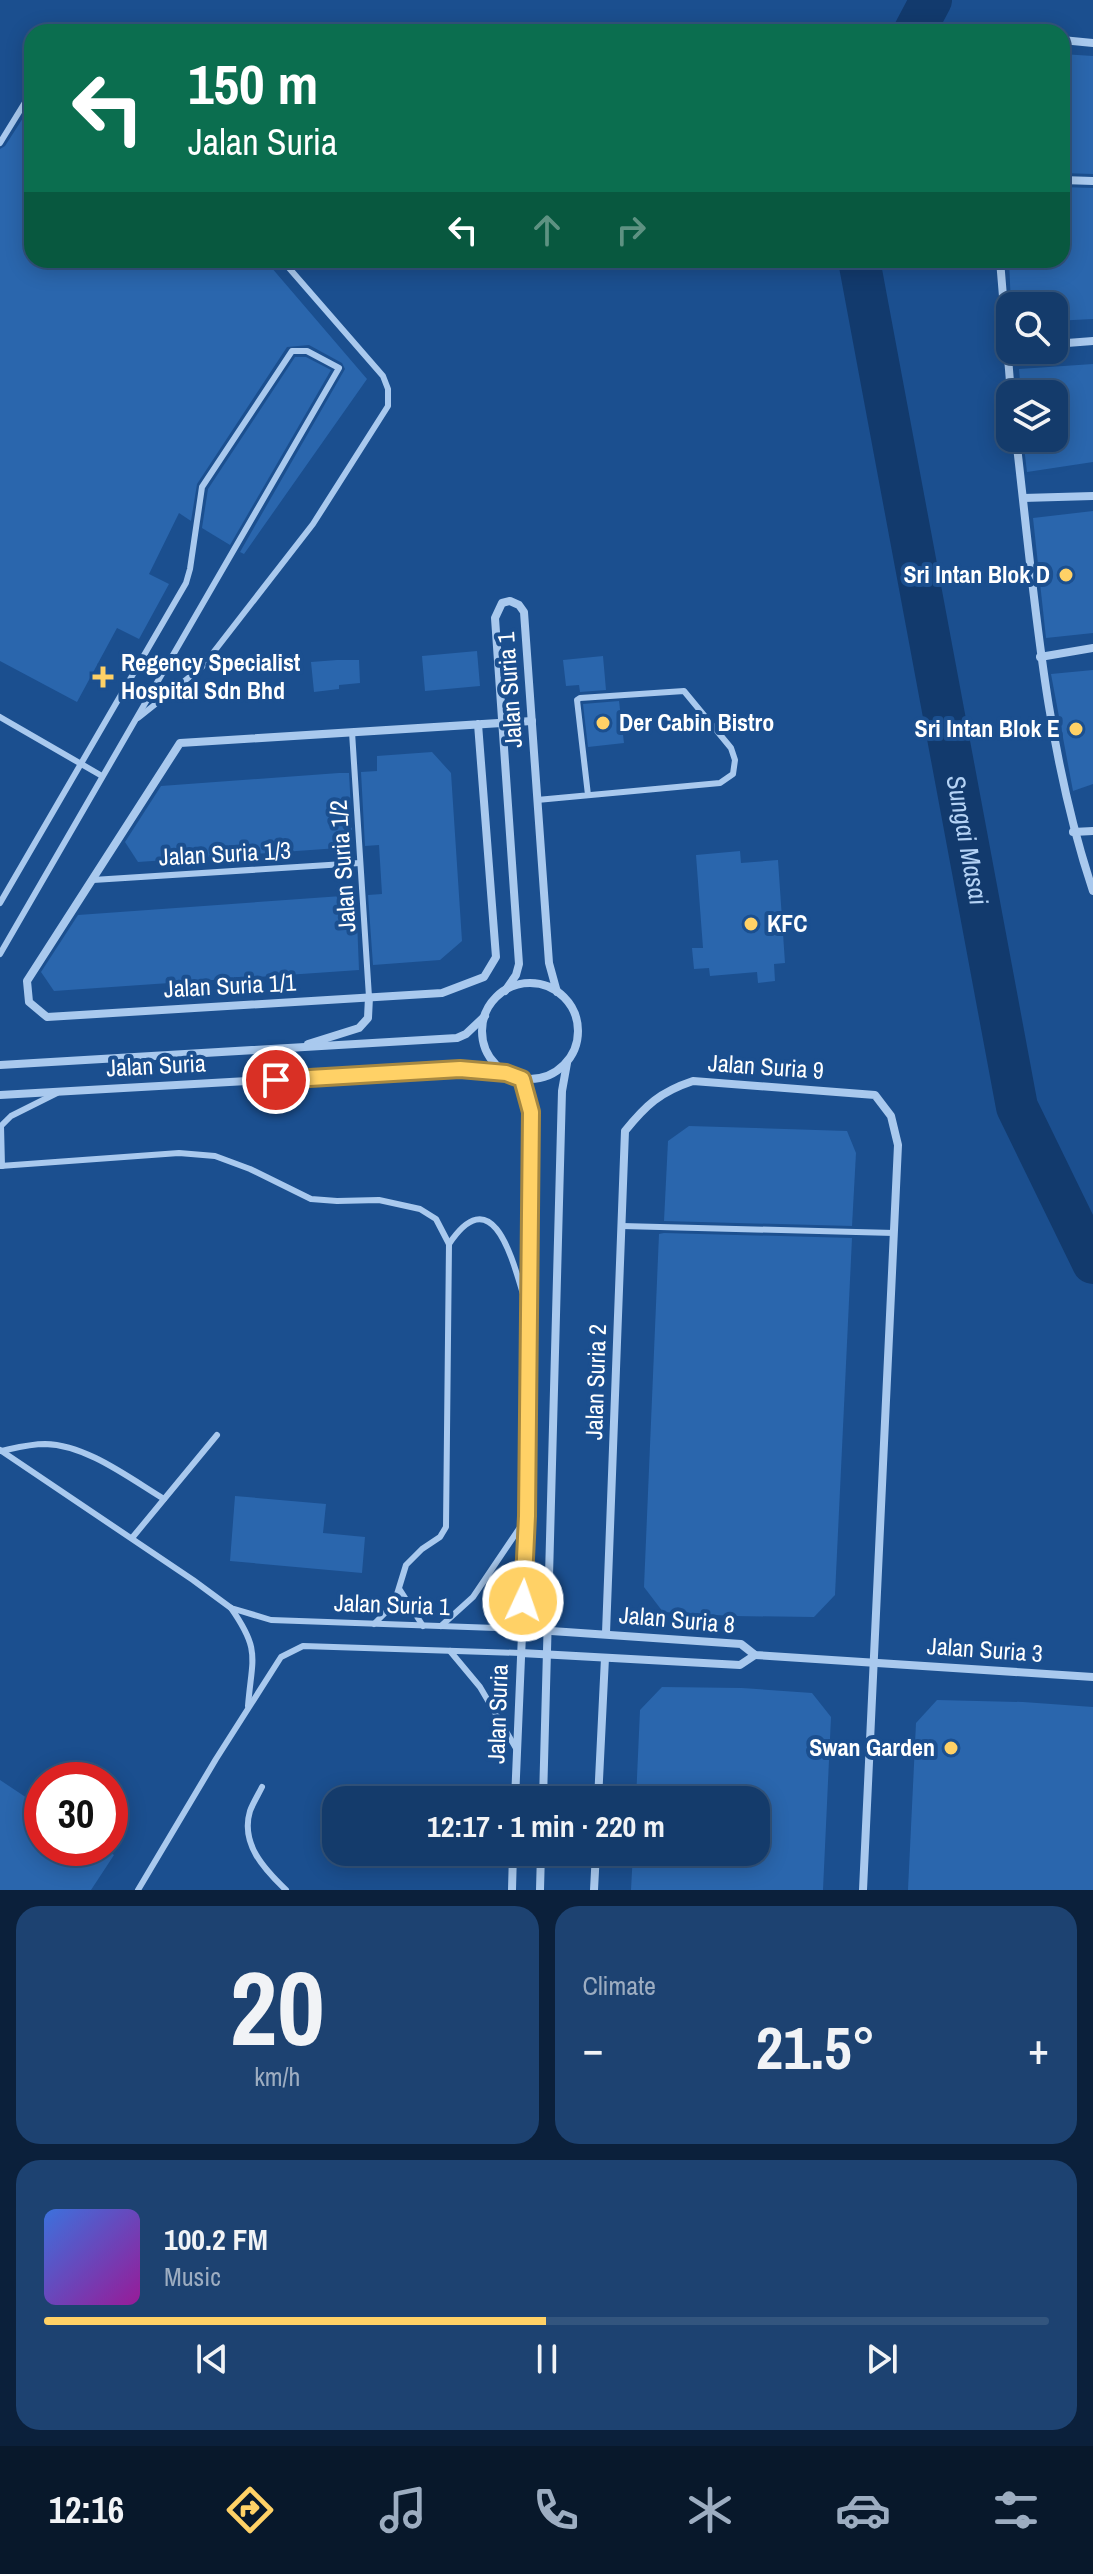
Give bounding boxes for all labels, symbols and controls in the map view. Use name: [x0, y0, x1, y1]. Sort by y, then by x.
text: 150 m: [188, 46, 318, 121]
icon: left: [56, 56, 160, 160]
text: Jalan Suria: [188, 118, 337, 166]
icon: left: [441, 208, 485, 252]
icon: ahead: [525, 208, 569, 252]
icon: right: [609, 208, 653, 252]
map controls: [996, 292, 1068, 452]
button: search: [996, 292, 1068, 364]
button: layers: [996, 380, 1068, 452]
place label: Sri Intan Blok D: [903, 558, 1050, 590]
marker: Sri Intan Blok D: [1057, 566, 1075, 584]
street label: Jalan Suria 1: [489, 631, 529, 749]
place label: Regency Specialist Hospital Sdn Bhd: [121, 646, 301, 706]
marker: Regency Specialist Hospital Sdn Bhd: [92, 666, 114, 688]
place label: Der Cabin Bistro: [619, 706, 774, 738]
place label: Sri Intan Blok E: [915, 712, 1060, 744]
marker: Der Cabin Bistro: [594, 714, 612, 732]
marker: Sri Intan Blok E: [1067, 720, 1085, 738]
water label: Sungai Masai: [938, 772, 997, 908]
street label: Jalan Suria 1/2: [321, 799, 363, 933]
street label: Jalan Suria 1/3: [158, 834, 292, 872]
place label: KFC: [767, 907, 807, 939]
marker: KFC: [742, 915, 760, 933]
street label: Jalan Suria 1/1: [163, 966, 297, 1004]
street label: Jalan Suria: [105, 1046, 207, 1084]
pin: [242, 1046, 310, 1114]
street label: Jalan Suria 9: [707, 1046, 825, 1086]
icon: arrive: [254, 1058, 298, 1102]
street label: Jalan Suria 2: [577, 1323, 613, 1440]
position arrow: [481, 1559, 565, 1643]
street label: Jalan Suria 1: [334, 1586, 451, 1622]
street label: Jalan Suria 8: [618, 1598, 736, 1640]
street label: Jalan Suria 3: [926, 1629, 1044, 1669]
street label: Jalan Suria: [479, 1664, 515, 1764]
place label: Swan Garden: [809, 1731, 935, 1763]
marker: Swan Garden: [942, 1739, 960, 1757]
speed limit sign: 30: [24, 1762, 128, 1866]
text: 12:17 · 1 min · 220 m: [427, 1806, 665, 1846]
text: 20: [230, 1937, 325, 2077]
text: Climate: [583, 1968, 656, 2003]
text: 21.5°: [756, 2007, 876, 2088]
text: −: [583, 2018, 604, 2078]
text: +: [1028, 2018, 1049, 2078]
text: km/h: [254, 2059, 300, 2094]
text: 100.2 FM: [164, 2219, 268, 2259]
text: Music: [164, 2259, 221, 2294]
icon: previous: [190, 2337, 234, 2381]
icon: pause: [525, 2337, 569, 2381]
icon: next: [860, 2337, 904, 2381]
icon: directions: [222, 2482, 278, 2538]
icon: music: [375, 2482, 431, 2538]
icon: phone: [528, 2482, 584, 2538]
icon: climate: [682, 2482, 738, 2538]
icon: car: [835, 2482, 891, 2538]
icon: filters: [988, 2482, 1044, 2538]
text: 12:16: [49, 2486, 124, 2534]

